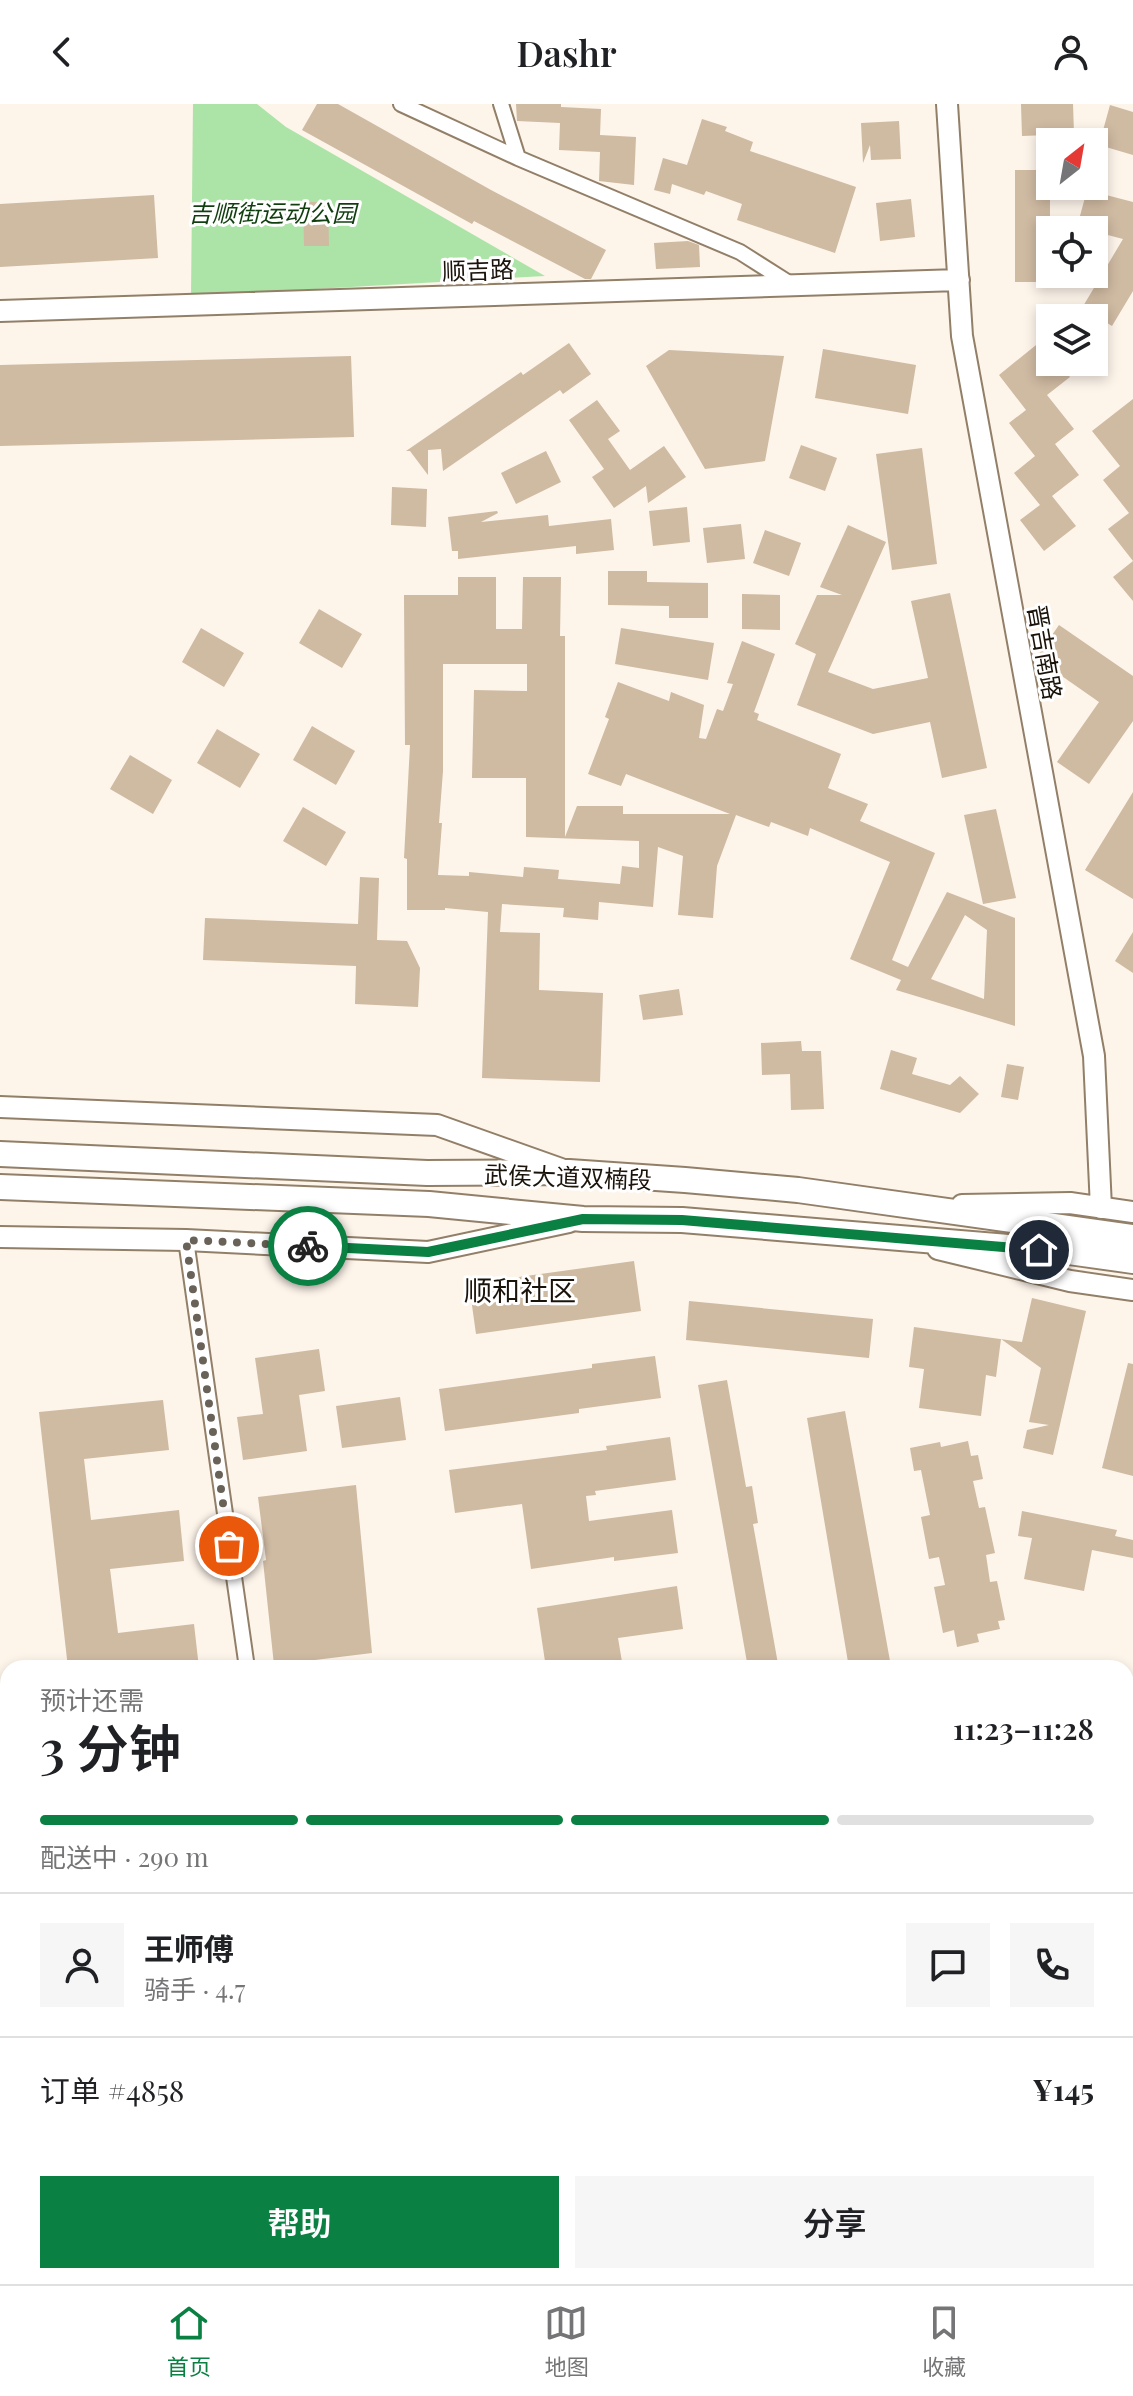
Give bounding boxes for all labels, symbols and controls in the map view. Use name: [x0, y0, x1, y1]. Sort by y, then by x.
text: Dashr: [516, 28, 617, 76]
icon: back: [40, 30, 84, 74]
icon: person: [1049, 30, 1093, 74]
north arrow: [1036, 128, 1108, 200]
map controls: [1036, 128, 1108, 376]
park label: 吉顺街运动公园: [188, 196, 359, 228]
button: locate: [1036, 216, 1108, 288]
street label: 顺吉路: [441, 252, 515, 286]
button: layers: [1036, 304, 1108, 376]
street label: 晋吉南路: [1022, 602, 1070, 702]
street label: 武侯大道双楠段: [483, 1157, 653, 1195]
courier: [268, 1206, 348, 1286]
pin: [1005, 1216, 1073, 1284]
icon: bike: [286, 1224, 330, 1268]
icon: home: [1017, 1228, 1061, 1272]
district label: 顺和社区: [464, 1271, 576, 1308]
pin: [195, 1512, 263, 1580]
icon: bag: [207, 1524, 251, 1568]
text: 预计还需: [40, 1682, 144, 1717]
text: 11:23–11:28: [953, 1708, 1094, 1748]
text: 3 分钟: [40, 1712, 181, 1781]
text: 配送中 · 290 m: [40, 1839, 209, 1874]
button: person: [40, 1923, 124, 2007]
button: chat: [906, 1923, 990, 2007]
button: phone: [1010, 1923, 1094, 2007]
text: 王师傅: [144, 1928, 234, 1968]
text: 骑手 · 4.7: [144, 1971, 245, 2006]
text: ¥145: [1033, 2069, 1094, 2109]
text: 订单 #4858: [40, 2070, 184, 2110]
button: 帮助: [40, 2176, 559, 2268]
button: 分享: [575, 2176, 1094, 2268]
tab: 首页: [167, 2301, 211, 2381]
tab: 地图: [544, 2301, 588, 2381]
tab: 收藏: [922, 2301, 966, 2381]

